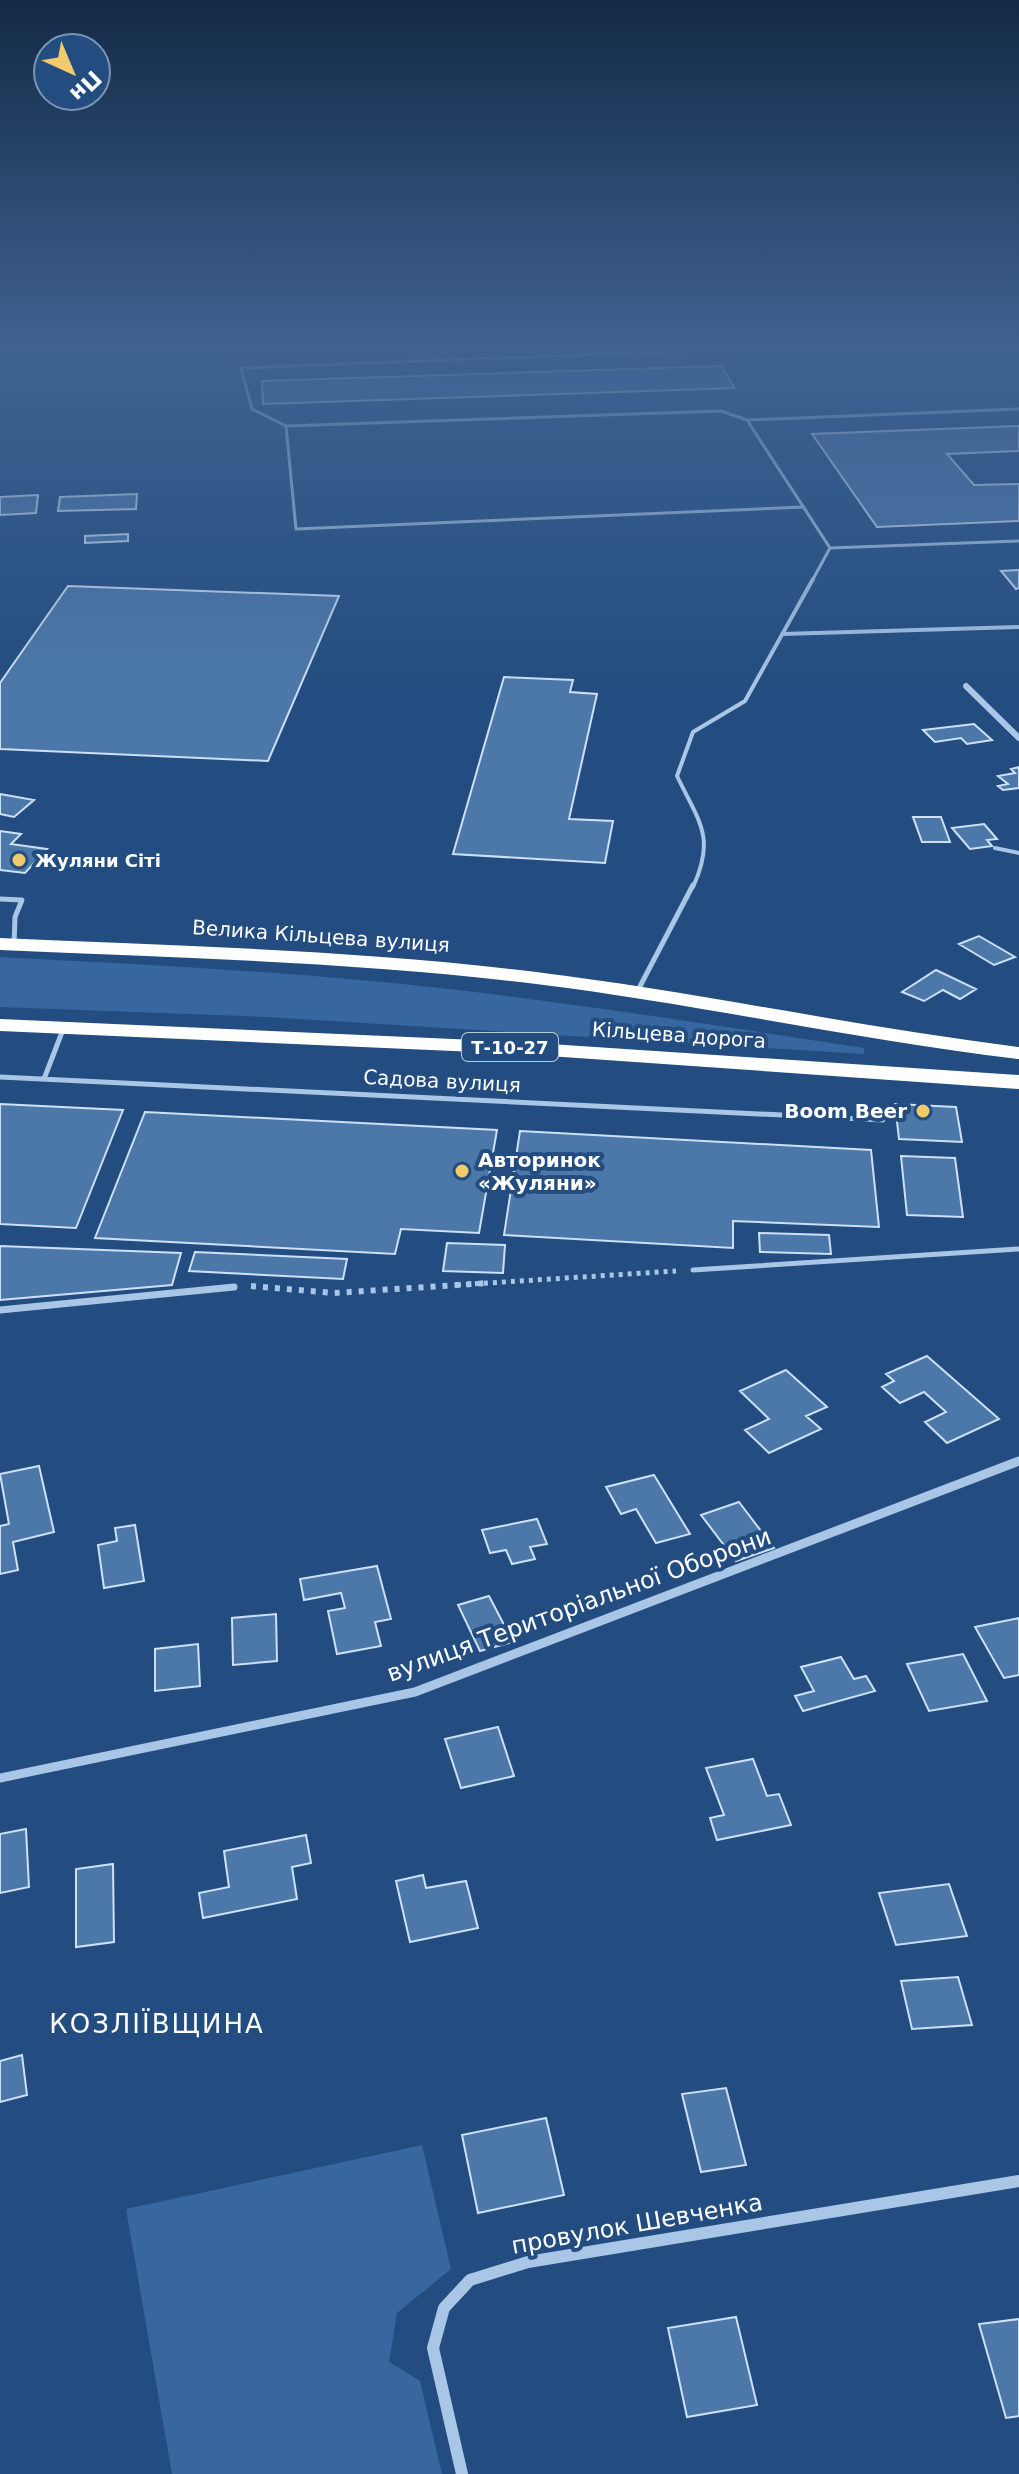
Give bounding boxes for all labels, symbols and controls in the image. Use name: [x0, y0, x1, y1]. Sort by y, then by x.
north arrow: [32, 32, 112, 112]
text: Пн: [65, 65, 106, 107]
place label: Жуляни Сіті: [35, 850, 161, 871]
marker: Жуляни Сіті: [10, 851, 28, 869]
street label: Велика Кільцева вулиця: [191, 915, 451, 957]
street label: Кільцева дорога: [591, 1017, 767, 1053]
road number: Т-10-27: [462, 1033, 558, 1061]
street label: Садова вулиця: [363, 1065, 521, 1097]
place label: Boom Beer: [784, 1099, 907, 1123]
marker: Boom Beer: [914, 1102, 932, 1120]
place label: Авторинок «Жуляни»: [478, 1148, 601, 1195]
marker: Авторинок «Жуляни»: [453, 1162, 471, 1180]
street label: вулиця Територіальної Оборони: [383, 1522, 775, 1688]
district label: КОЗЛІЇВЩИНА: [49, 2008, 265, 2039]
street label: провулок Шевченка: [509, 2188, 765, 2260]

